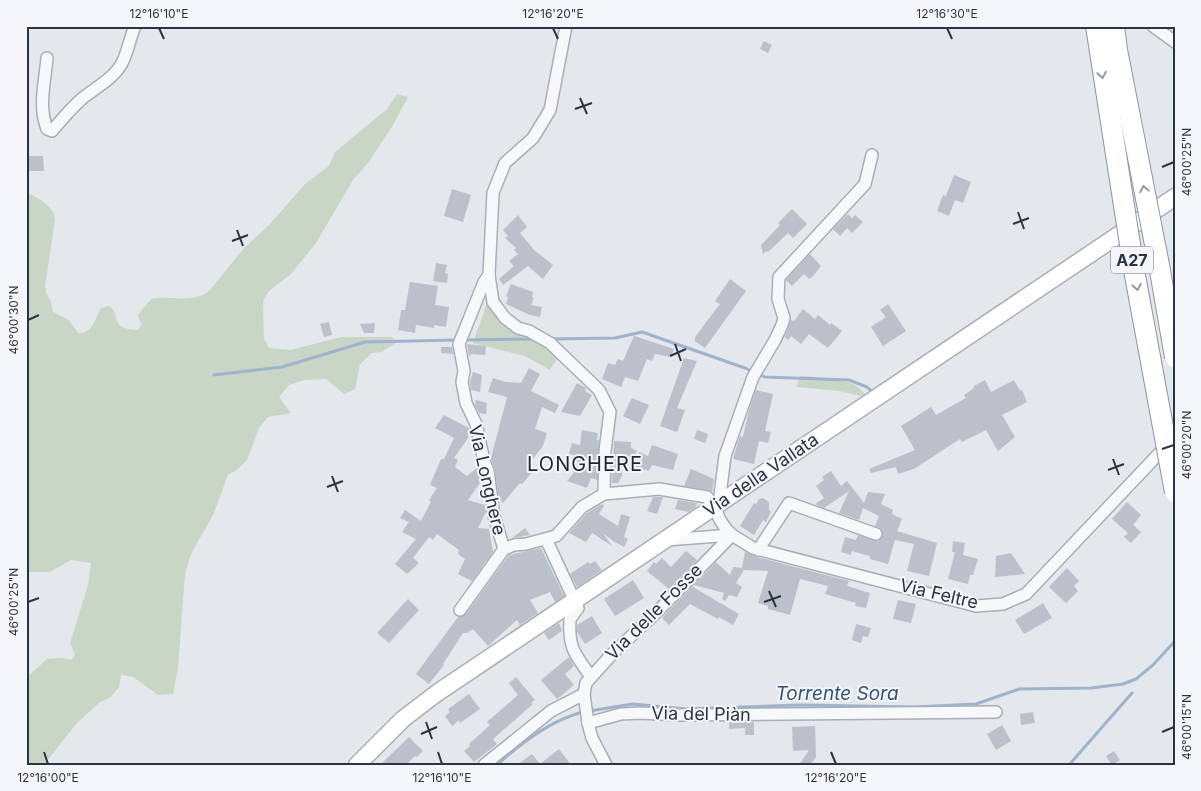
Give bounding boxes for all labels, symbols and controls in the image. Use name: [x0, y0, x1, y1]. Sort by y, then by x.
text: 12°16'10"E: [130, 6, 188, 21]
text: 12°16'20"E: [522, 6, 584, 21]
text: 12°16'30"E: [916, 6, 978, 21]
one-way arrow: [1097, 70, 1107, 79]
text: 46°00'25"N: [1179, 128, 1194, 196]
one-way arrow: [1139, 184, 1150, 193]
road number: A27: [1111, 246, 1153, 274]
one-way arrow: [1131, 282, 1142, 291]
text: 46°00'30"N: [6, 285, 21, 355]
text: 46°00'20"N: [1179, 411, 1194, 479]
street label: Via Longhere: [465, 423, 510, 537]
street label: Via della Vallata: [699, 428, 822, 521]
district label: LONGHERE: [527, 452, 643, 476]
street label: Via delle Fosse: [601, 559, 706, 664]
text: 46°00'25"N: [6, 568, 21, 636]
street label: Via Feltre: [898, 574, 980, 613]
water label: Torrente Sora: [775, 682, 899, 705]
text: 46°00'15"N: [1179, 694, 1194, 760]
street label: Via del Piàn: [651, 702, 751, 725]
text: 12°16'00"E: [17, 770, 79, 785]
text: 12°16'10"E: [413, 770, 471, 785]
text: 12°16'20"E: [805, 770, 867, 785]

